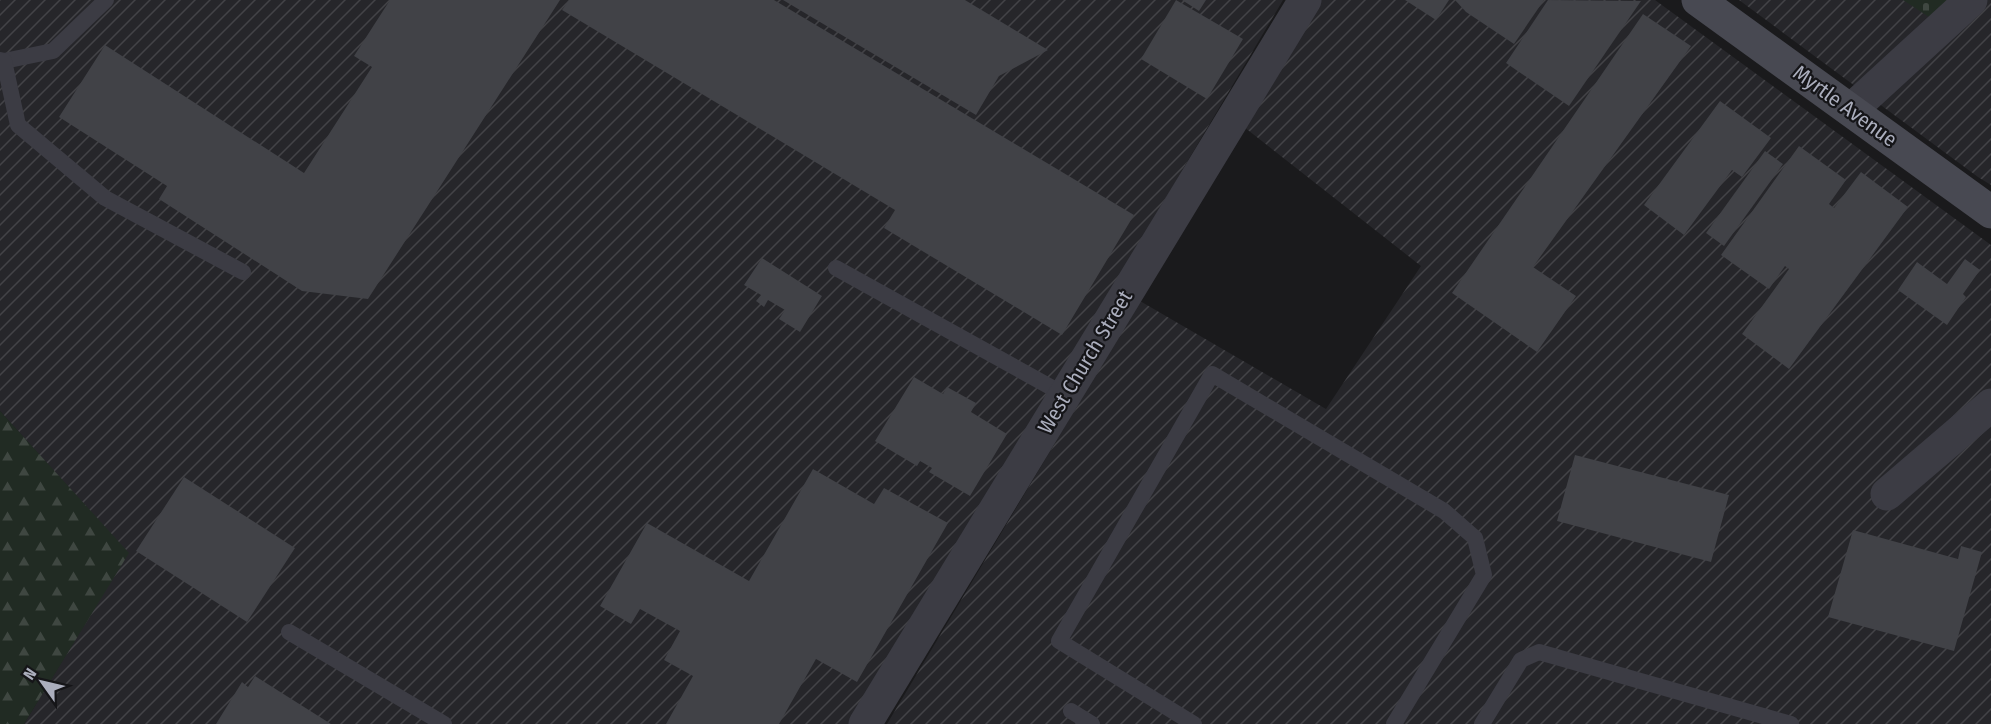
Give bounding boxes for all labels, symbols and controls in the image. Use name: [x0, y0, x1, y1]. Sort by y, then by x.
street label: Myrtle Avenue: [1788, 60, 1902, 152]
street label: West Church Street: [1032, 286, 1138, 438]
north arrow: [12, 652, 72, 712]
text: N: [19, 665, 41, 683]

